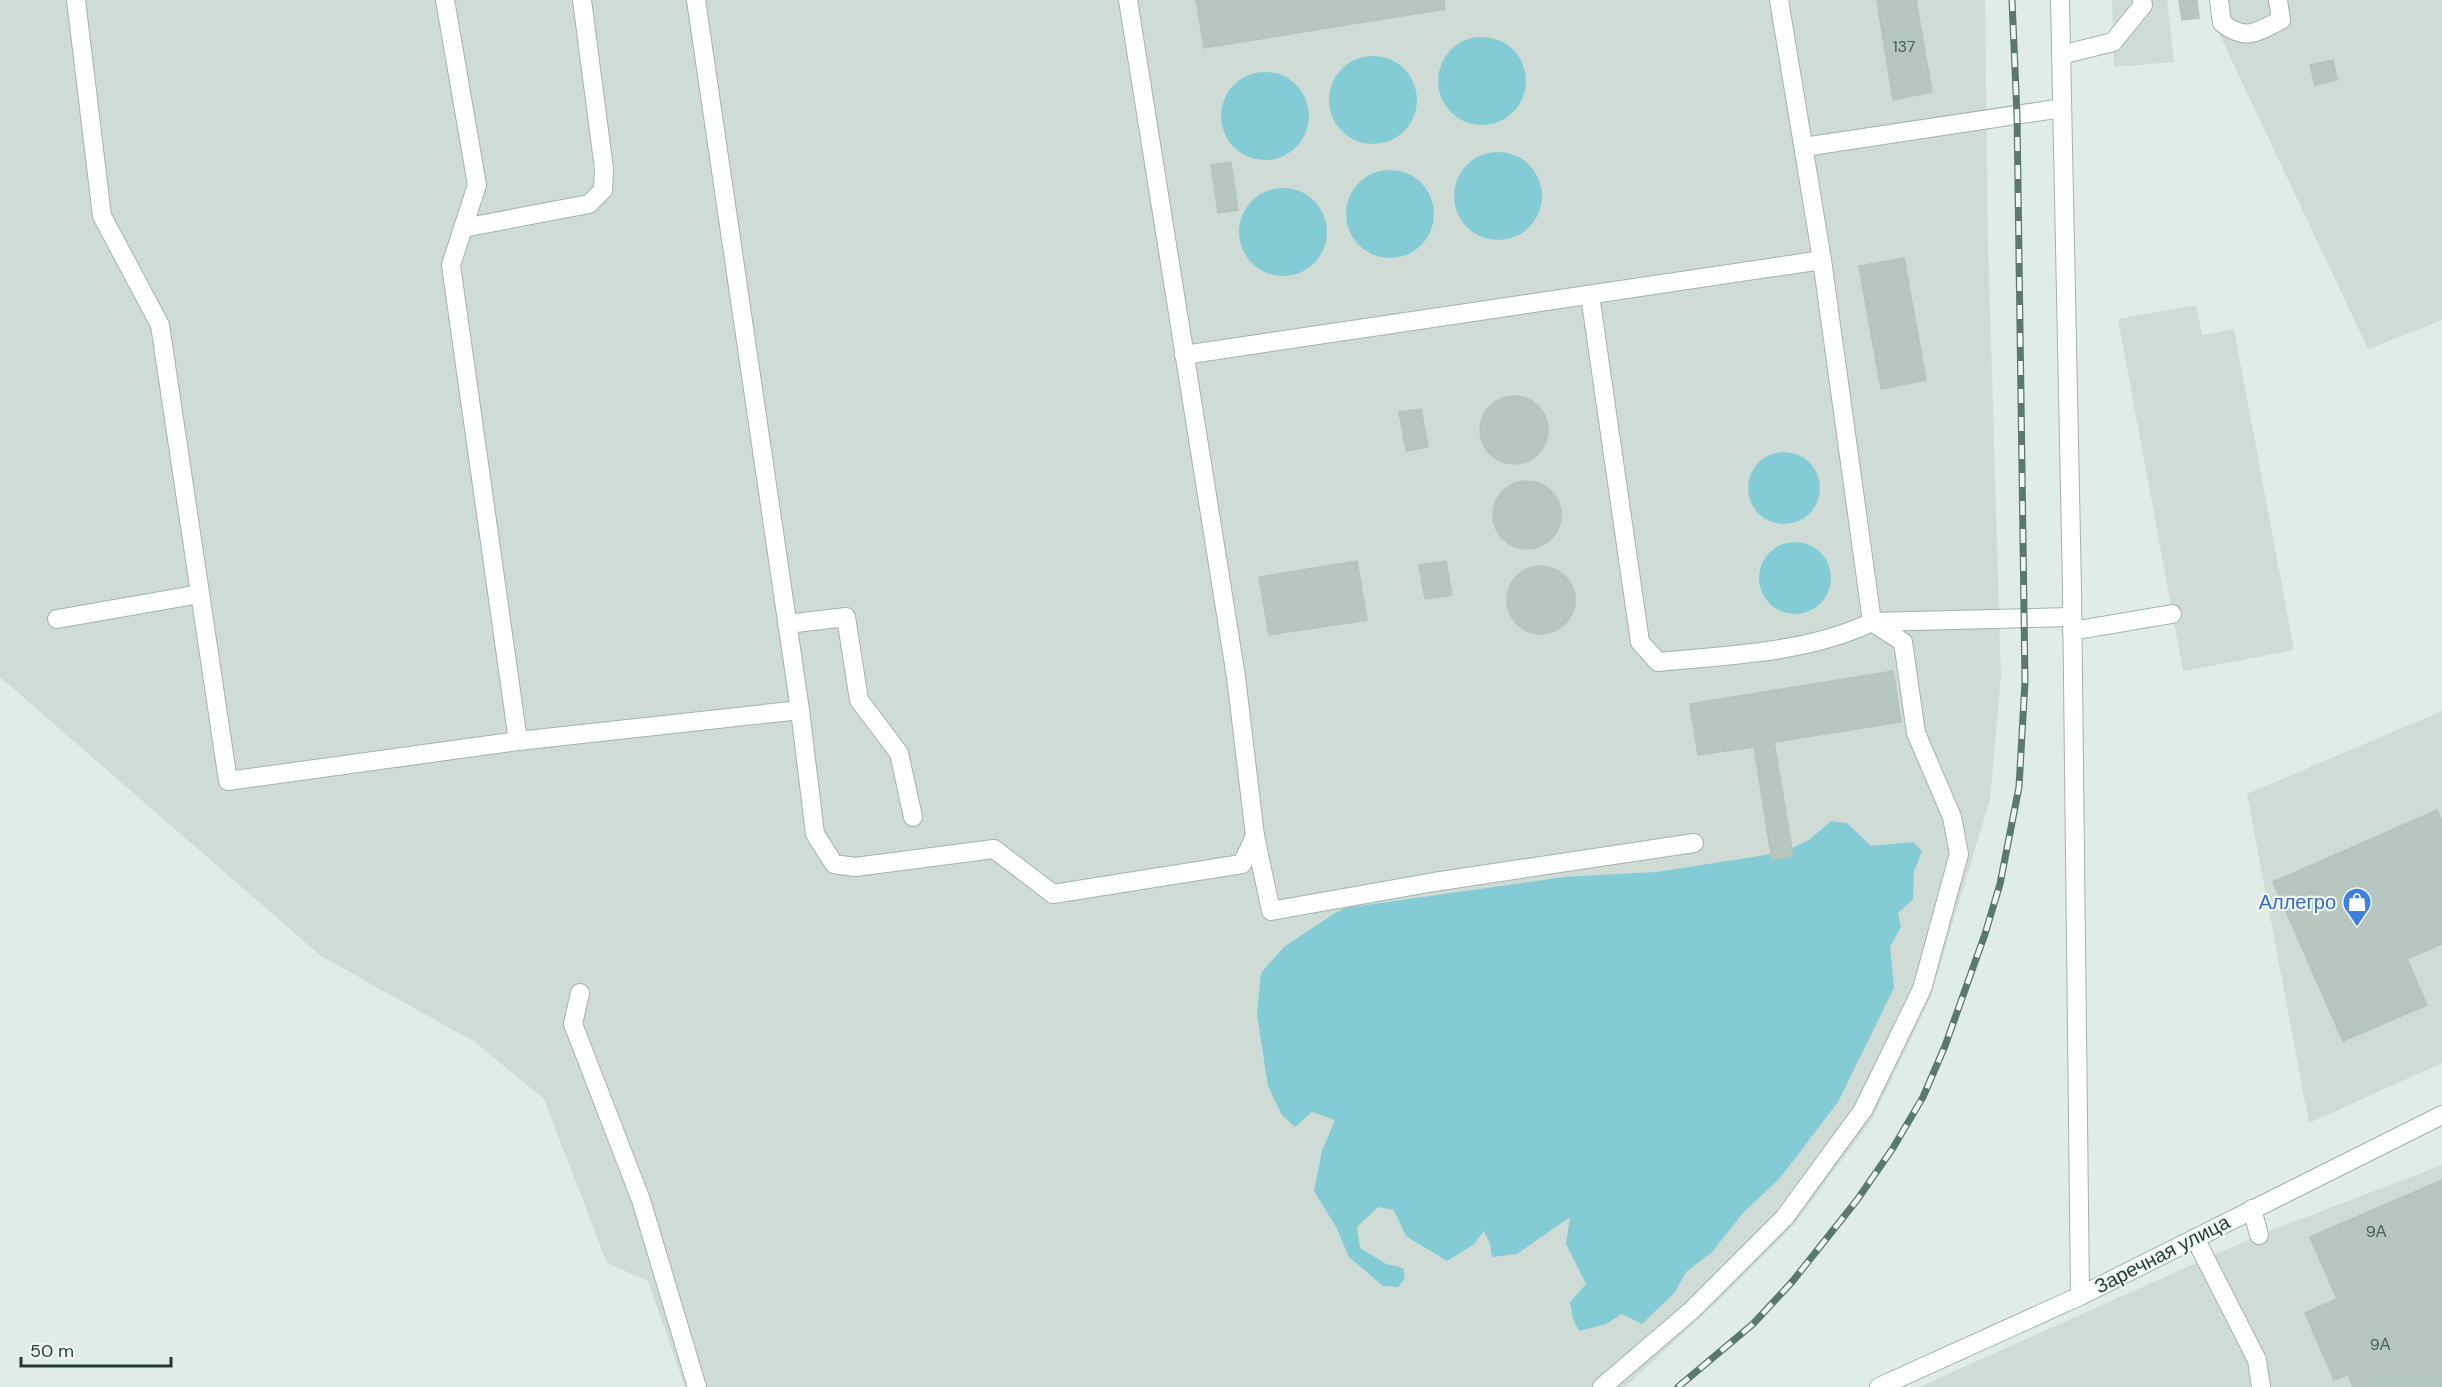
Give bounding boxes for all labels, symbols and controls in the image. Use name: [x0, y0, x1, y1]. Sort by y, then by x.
house number: 137: [1893, 36, 1915, 57]
shop icon: Аллегро: [2341, 886, 2373, 928]
place label: Аллегро: [2259, 889, 2336, 915]
street label: Заречная улица: [2090, 1208, 2235, 1299]
house number: 9А: [2366, 1221, 2387, 1242]
scale bar: [21, 1330, 171, 1368]
house number: 9А: [2370, 1334, 2391, 1355]
text: 50 m: [30, 1339, 74, 1363]

